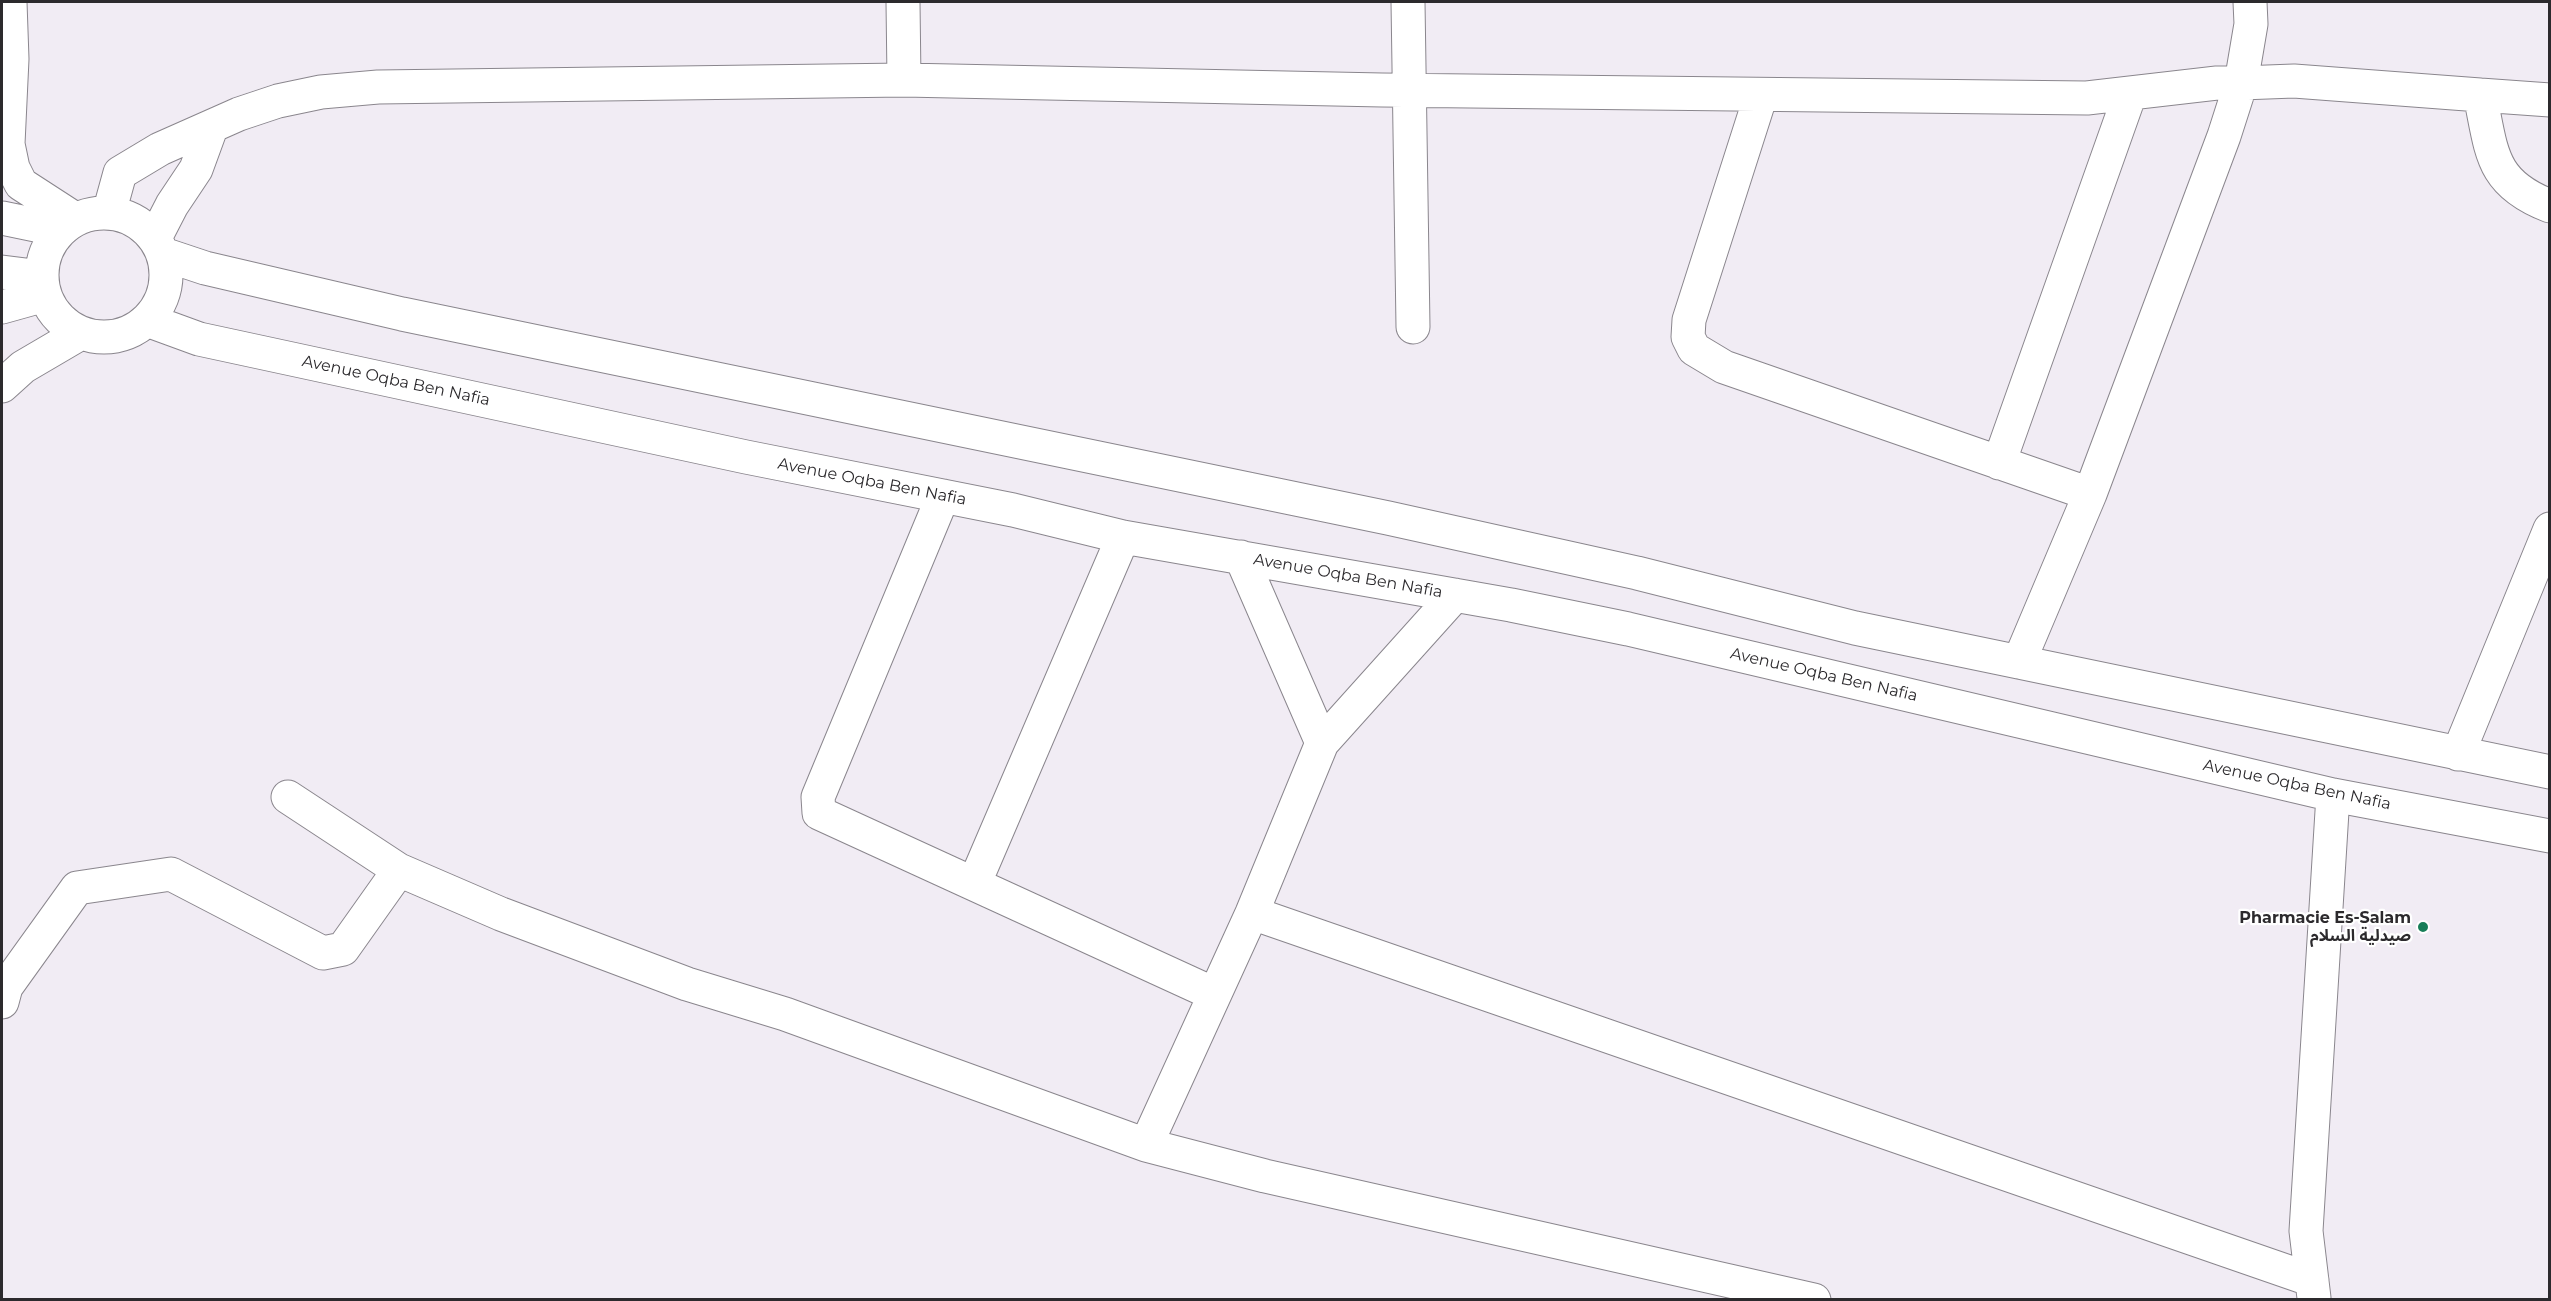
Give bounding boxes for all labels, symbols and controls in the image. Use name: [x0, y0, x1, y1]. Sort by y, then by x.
street label: Avenue Oqba Ben Nafia: [300, 352, 492, 410]
street label: Avenue Oqba Ben Nafia: [776, 454, 968, 510]
street label: Avenue Oqba Ben Nafia: [1252, 550, 1444, 602]
street label: Avenue Oqba Ben Nafia: [1728, 644, 1920, 706]
street label: Avenue Oqba Ben Nafia: [2201, 756, 2393, 814]
place label: Pharmacie Es-Salam صيدلية السلام: [2239, 908, 2411, 946]
marker: Pharmacie Es-Salam صيدلية السلام: [2416, 920, 2430, 934]

